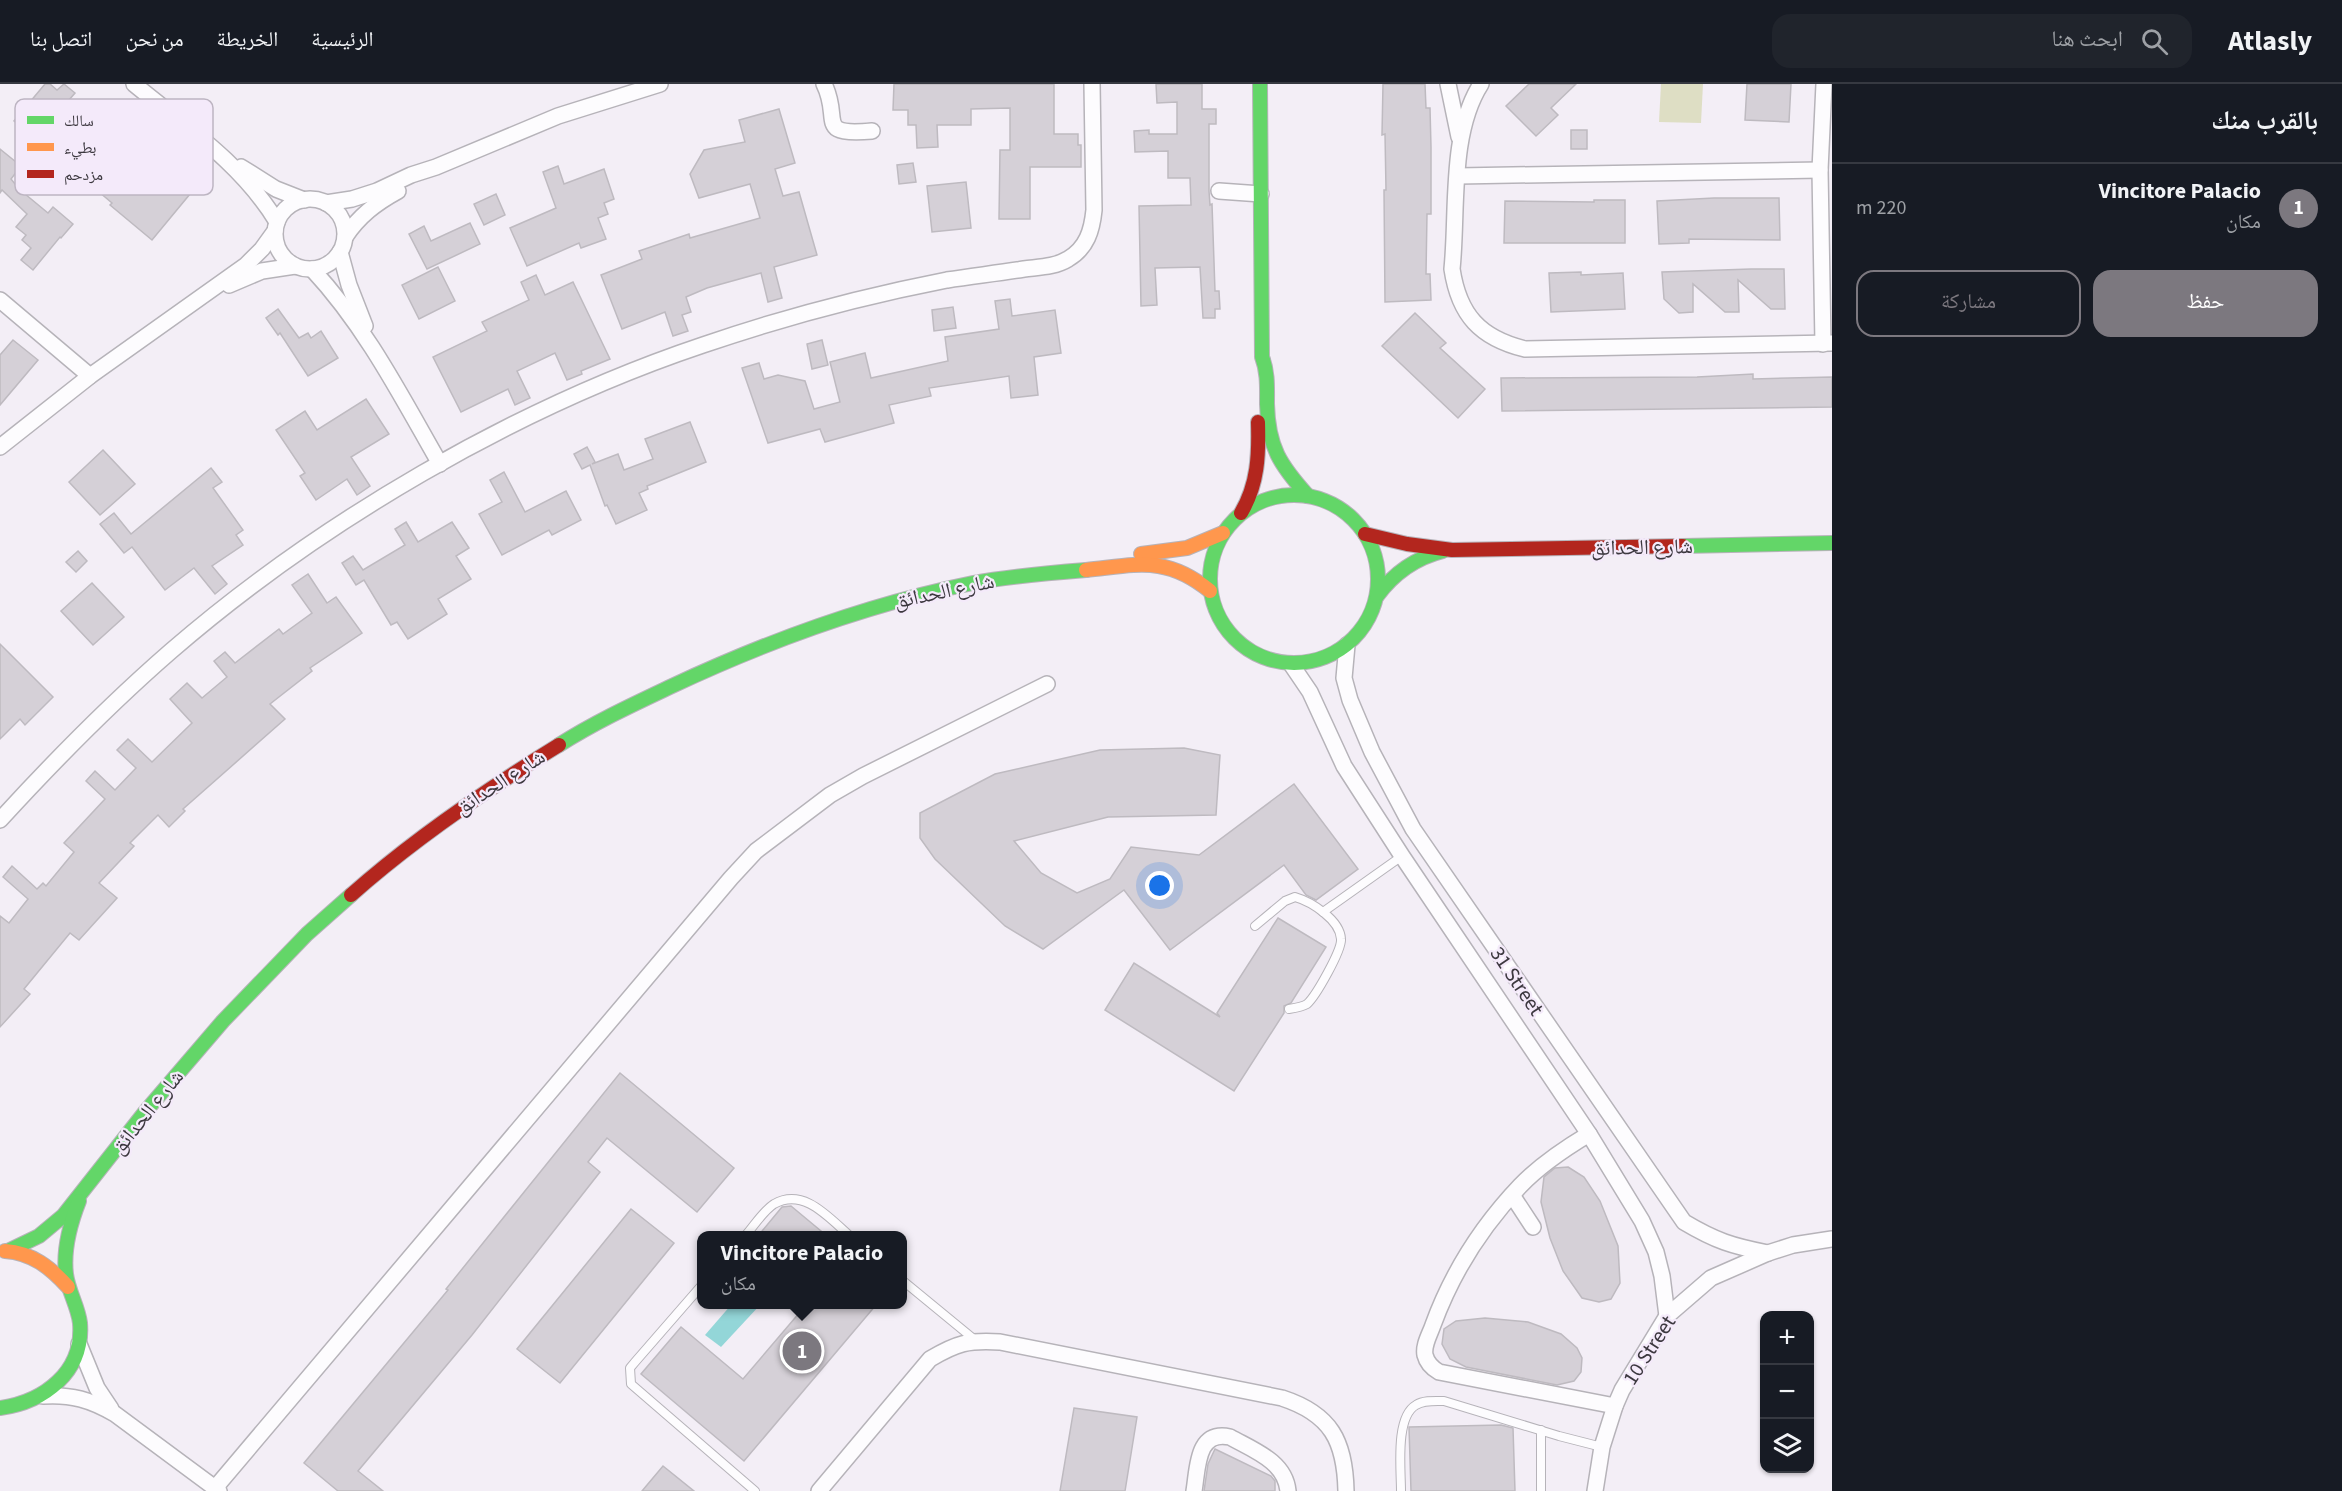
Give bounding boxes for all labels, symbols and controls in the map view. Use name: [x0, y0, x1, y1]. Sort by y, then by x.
search box: [1772, 14, 2192, 68]
text: Atlasly: [2228, 21, 2312, 61]
text: ابحث هنا: [2051, 23, 2123, 55]
text: اتصل بنا: [30, 24, 92, 54]
text: من نحن: [125, 24, 183, 54]
text: الخريطة: [216, 24, 278, 54]
text: الرئيسية: [311, 24, 374, 54]
icon: search: [2138, 25, 2171, 58]
legend: [15, 99, 213, 195]
text: بالقرب منك: [2211, 102, 2318, 139]
text: سالك: [64, 110, 94, 132]
text: بطيء: [64, 137, 96, 160]
text: مزدحم: [64, 164, 103, 186]
text: Vincitore Palacio: [2099, 175, 2261, 207]
text: 220 m: [1856, 194, 1906, 222]
text: 1: [2293, 194, 2304, 222]
text: مكان: [2226, 208, 2261, 236]
button: مشاركة: [1856, 270, 2081, 337]
button: حفظ: [2093, 270, 2318, 337]
street label: شارع الحدائق: [1591, 531, 1693, 563]
street label: شارع الحدائق: [891, 566, 997, 616]
street label: شارع الحدائق: [449, 742, 551, 822]
your location: [1145, 871, 1174, 900]
street label: 31 Street: [1483, 940, 1551, 1022]
street label: شارع الحدائق: [103, 1063, 191, 1161]
popup: [697, 1231, 907, 1309]
text: Vincitore Palacio: [721, 1237, 883, 1269]
text: مكان: [721, 1270, 756, 1298]
street label: 10 Street: [1615, 1309, 1683, 1391]
map controls: [1760, 1311, 1814, 1473]
button: +: [1760, 1311, 1814, 1365]
pin: 1: [782, 1328, 822, 1374]
button: −: [1760, 1365, 1814, 1419]
button: layers: [1760, 1419, 1814, 1473]

